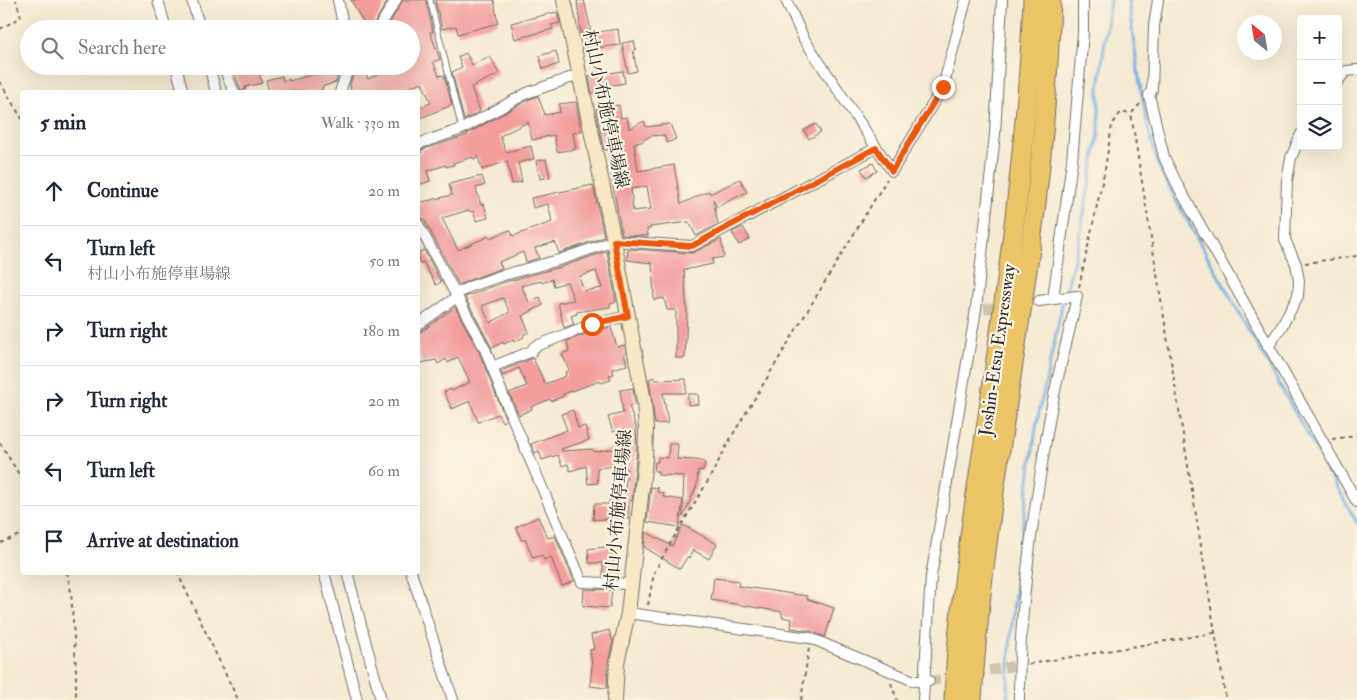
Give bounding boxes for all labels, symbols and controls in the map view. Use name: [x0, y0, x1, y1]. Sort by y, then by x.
north arrow: [1237, 15, 1282, 60]
map controls: [1297, 15, 1342, 150]
button: +: [1297, 15, 1342, 60]
search box: [20, 20, 420, 75]
street label: 村山小布施停車場線: [577, 27, 634, 191]
icon: search: [38, 34, 66, 62]
text: Search here: [78, 36, 166, 60]
button: −: [1297, 60, 1342, 105]
route end: [932, 76, 955, 99]
button: layers: [1297, 105, 1342, 150]
text: 5 min: [40, 109, 86, 136]
text: Walk · 330 m: [321, 113, 400, 133]
icon: ahead: [40, 177, 68, 205]
text: Continue: [87, 179, 158, 203]
text: 20 m: [368, 181, 400, 201]
text: Turn left: [87, 237, 155, 261]
icon: left: [40, 247, 68, 275]
text: 50 m: [369, 251, 400, 271]
street label: Joshin-Etsu Expressway: [974, 261, 1021, 439]
text: 村山小布施停車場線: [87, 264, 231, 284]
route start: [581, 313, 604, 336]
icon: right: [40, 317, 68, 345]
text: Turn right: [87, 319, 167, 343]
text: 180 m: [363, 321, 400, 341]
icon: right: [40, 387, 68, 415]
text: Turn right: [87, 389, 167, 413]
text: 20 m: [368, 391, 400, 411]
street label: 村山小布施停車場線: [600, 428, 637, 592]
icon: left: [40, 457, 68, 485]
text: Turn left: [87, 459, 155, 483]
text: 60 m: [368, 461, 400, 481]
icon: arrive: [40, 527, 68, 555]
text: Arrive at destination: [87, 529, 239, 553]

